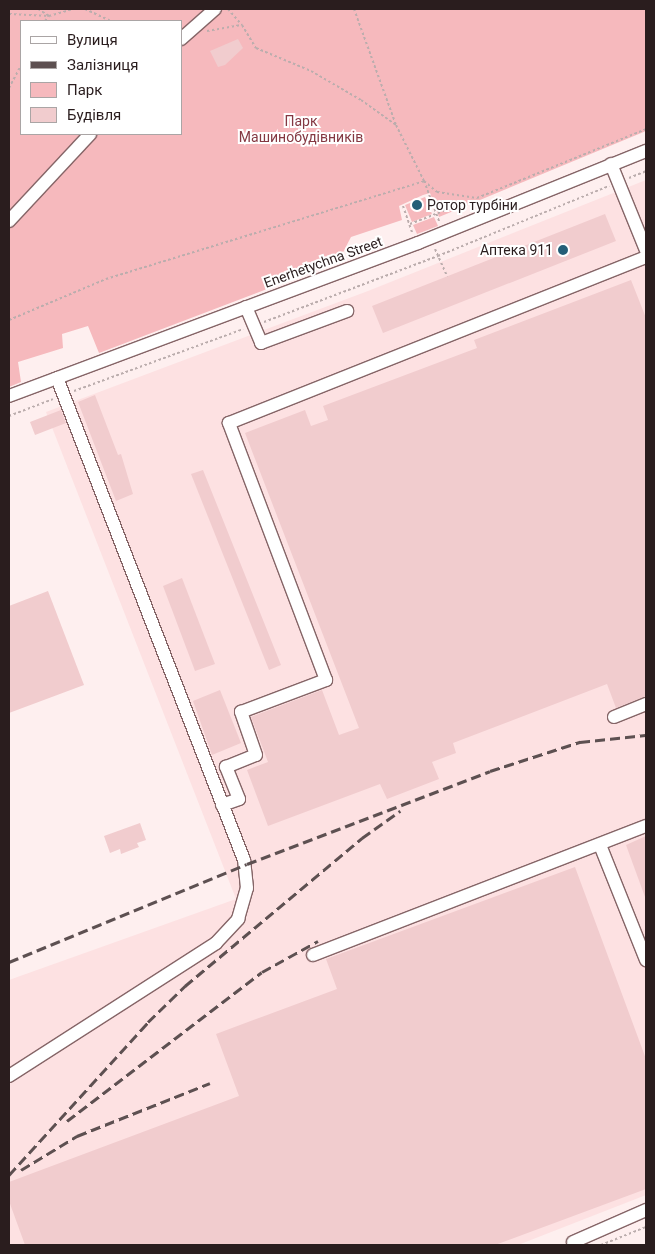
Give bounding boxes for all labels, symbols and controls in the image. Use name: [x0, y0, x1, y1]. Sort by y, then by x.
legend: [20, 20, 182, 135]
text: Вулиця: [67, 31, 118, 49]
text: Залізниця: [67, 56, 139, 74]
text: Парк: [67, 81, 102, 99]
text: Будівля: [67, 106, 121, 124]
park label: Парк Машинобудівників: [239, 113, 363, 146]
place label: Ротор турбіни: [427, 197, 518, 213]
marker: Ротор турбіни: [411, 199, 423, 211]
street label: Enerhetychna Street: [261, 233, 385, 291]
place label: Аптека 911: [480, 242, 553, 258]
marker: Аптека 911: [557, 244, 569, 256]

